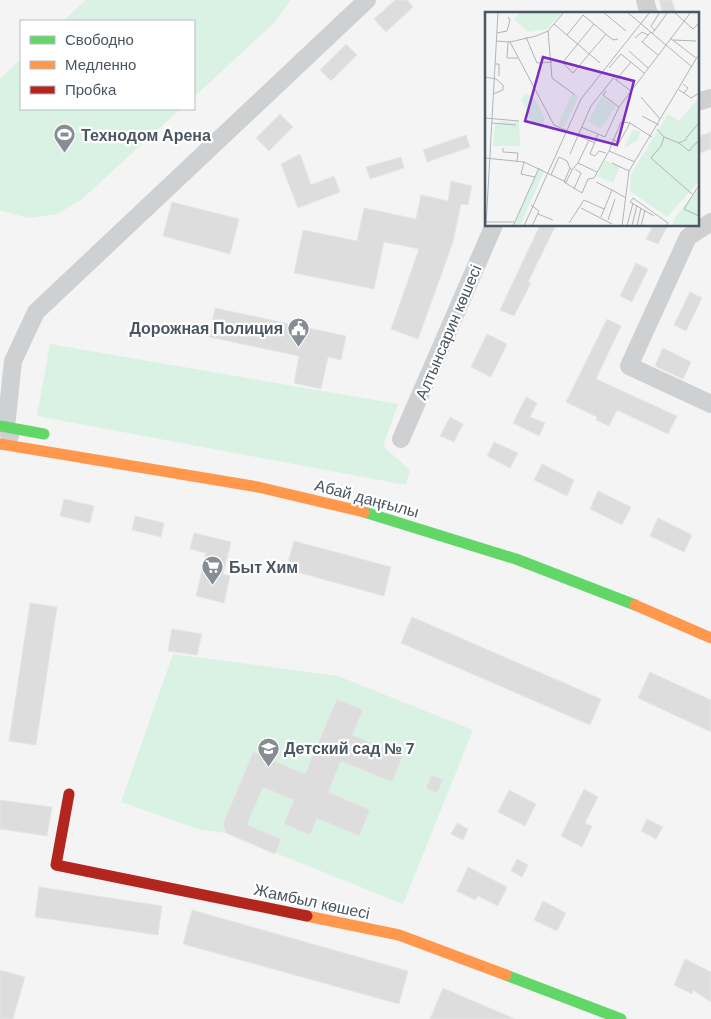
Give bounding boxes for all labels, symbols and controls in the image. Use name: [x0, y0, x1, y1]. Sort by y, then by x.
inset map: [485, 12, 698, 226]
legend: [20, 20, 195, 110]
text: Свободно: [65, 30, 134, 50]
text: Медленно: [65, 55, 136, 75]
text: Пробка: [65, 80, 117, 100]
sports icon: Технодом Арена: [53, 123, 77, 154]
place label: Технодом Арена: [81, 125, 211, 146]
street label: Алтынсарин көшесі: [411, 261, 486, 403]
public building icon: Дорожная Полиция: [287, 316, 311, 347]
place label: Дорожная Полиция: [129, 318, 283, 339]
street label: Абай даңғылы: [313, 475, 421, 522]
supermarket icon: Быт Хим: [201, 555, 225, 586]
place label: Быт Хим: [229, 557, 298, 578]
school or university icon: Детский сад № 7: [256, 736, 280, 767]
place label: Детский сад № 7: [284, 738, 415, 759]
street label: Жамбыл көшесі: [252, 879, 372, 924]

